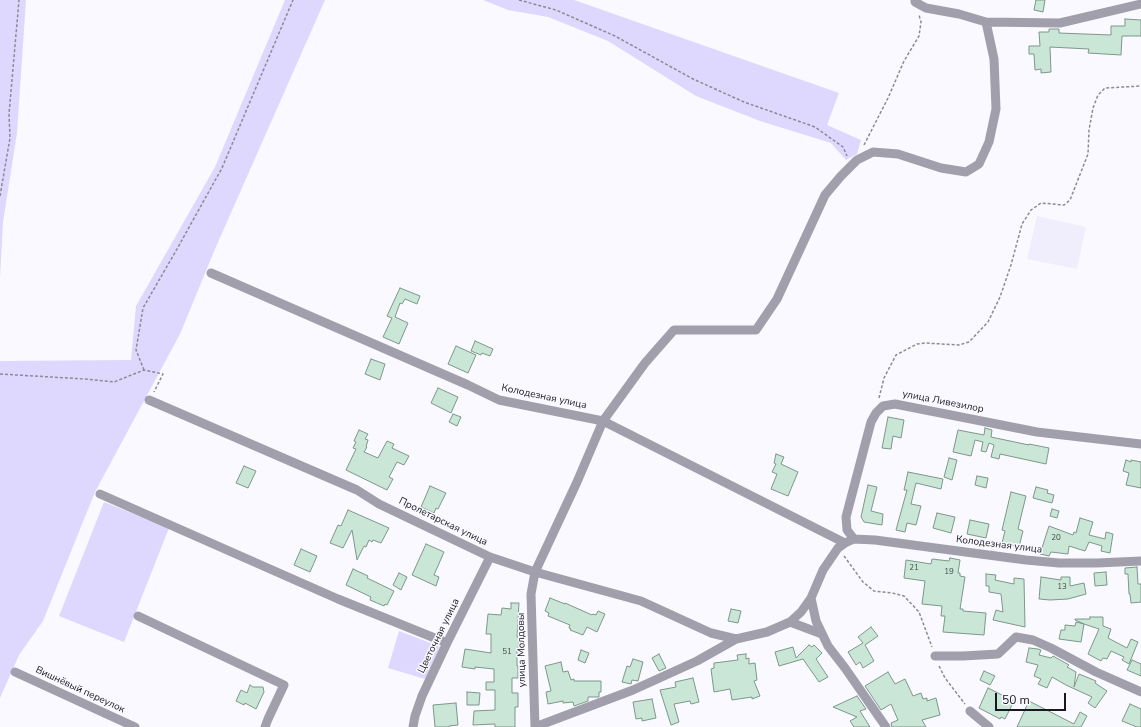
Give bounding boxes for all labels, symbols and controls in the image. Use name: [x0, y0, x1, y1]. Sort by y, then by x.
street label: Колодезная улица: [500, 382, 588, 412]
street label: улица Ливезилор: [901, 388, 985, 416]
street label: Пролетарская улица: [397, 495, 489, 549]
house number: 20: [1051, 533, 1061, 543]
street label: Колодезная улица: [955, 534, 1043, 556]
house number: 21: [909, 563, 919, 573]
house number: 19: [944, 567, 954, 577]
house number: 13: [1057, 582, 1067, 592]
street label: Цветочная улица: [416, 597, 462, 675]
street label: улица Молдовы: [515, 613, 529, 687]
house number: 51: [502, 647, 512, 657]
street label: Вишнёвый переулок: [33, 664, 127, 716]
scale bar: [997, 685, 1068, 711]
text: 50 m: [1002, 692, 1030, 708]

